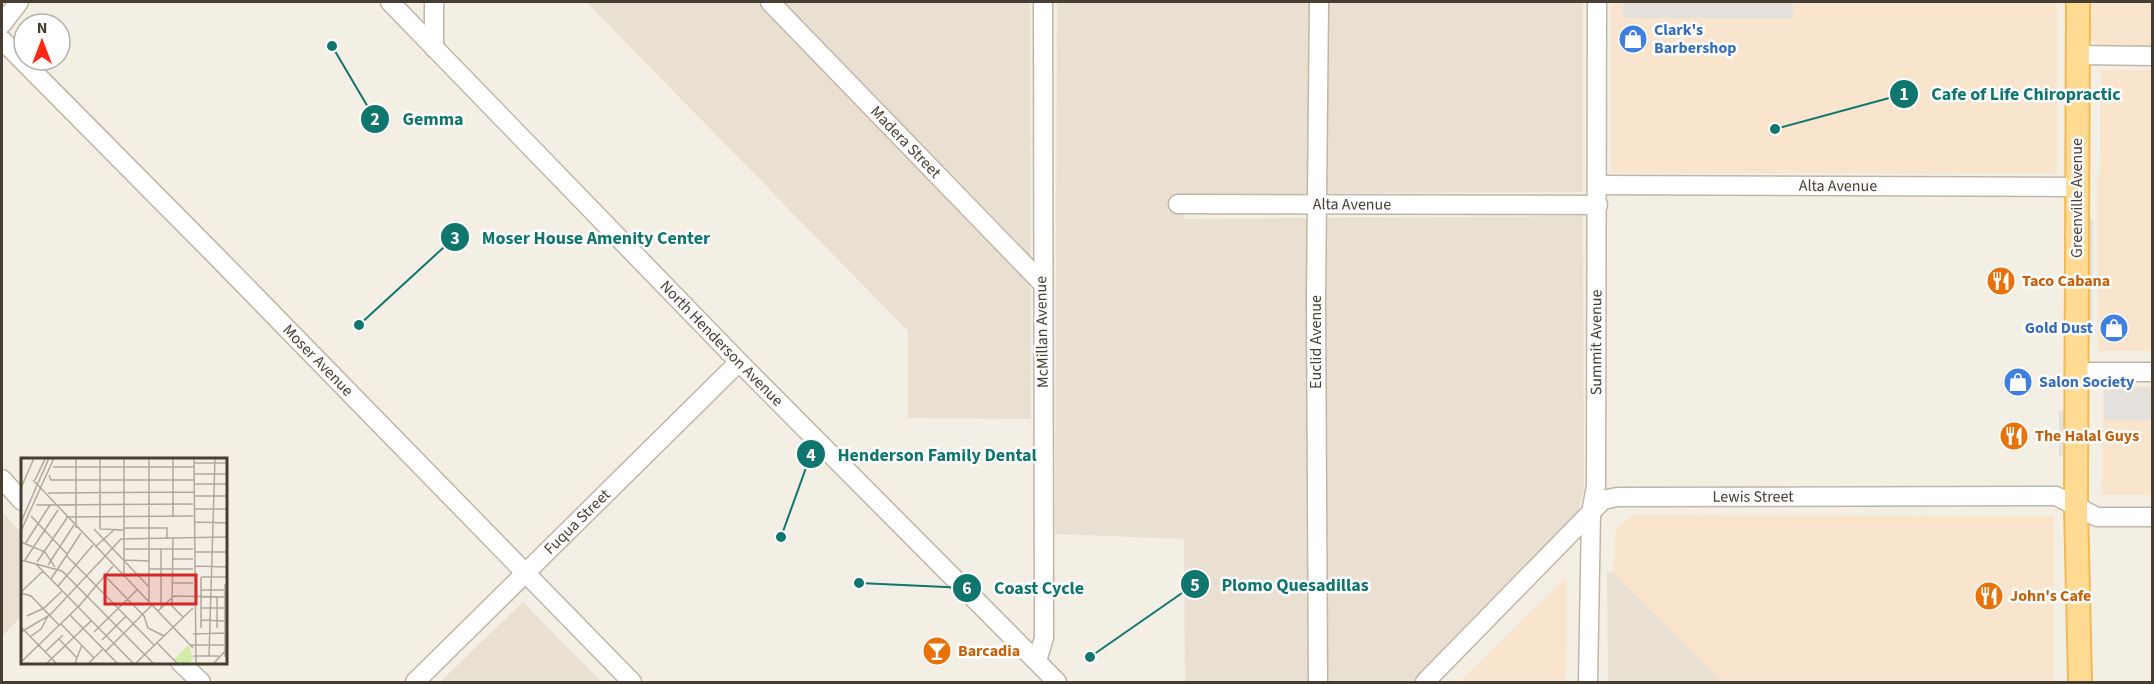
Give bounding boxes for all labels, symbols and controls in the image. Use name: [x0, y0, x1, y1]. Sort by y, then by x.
north arrow: [12, 12, 72, 72]
text: N: [37, 17, 47, 39]
place label: Clark's Barbershop: [1654, 19, 1736, 59]
shop icon: Clark's Barbershop: [1617, 23, 1649, 55]
callout: Cafe of Life Chiropractic: [1889, 76, 2132, 112]
text: 1: [1899, 82, 1909, 107]
text: Cafe of Life Chiropractic: [1931, 82, 2121, 107]
callout: Gemma: [360, 101, 476, 137]
street label: Madera Street: [865, 101, 946, 184]
text: 2: [370, 107, 380, 132]
text: Gemma: [402, 107, 464, 132]
street label: Greenville Avenue: [2066, 138, 2088, 258]
street label: Alta Avenue: [1799, 175, 1877, 197]
street label: Alta Avenue: [1313, 193, 1391, 216]
callout: Moser House Amenity Center: [440, 219, 722, 255]
text: 3: [450, 226, 460, 251]
text: Moser House Amenity Center: [482, 226, 711, 251]
restaurant icon: Taco Cabana: [1985, 265, 2017, 297]
place label: Taco Cabana: [2022, 270, 2110, 292]
street label: North Henderson Avenue: [655, 276, 788, 411]
street label: McMillan Avenue: [1030, 276, 1054, 388]
street label: Summit Avenue: [1585, 290, 1607, 395]
street label: Euclid Avenue: [1305, 295, 1327, 389]
shop icon: Gold Dust: [2098, 312, 2130, 344]
place label: Gold Dust: [2025, 317, 2093, 339]
street label: Moser Avenue: [278, 319, 358, 401]
shop icon: Salon Society: [2002, 366, 2034, 398]
place label: Salon Society: [2039, 371, 2135, 393]
restaurant icon: The Halal Guys: [1998, 420, 2030, 452]
place label: The Halal Guys: [2035, 425, 2139, 447]
callout: Henderson Family Dental: [796, 436, 1049, 472]
text: 4: [806, 443, 816, 468]
text: Henderson Family Dental: [837, 443, 1037, 468]
inset map: [21, 458, 226, 663]
street label: Fuqua Street: [539, 484, 616, 560]
street label: Lewis Street: [1713, 486, 1794, 508]
callout: Plomo Quesadillas: [1180, 566, 1381, 602]
callout: Coast Cycle: [952, 570, 1096, 606]
text: 5: [1190, 573, 1200, 598]
text: Plomo Quesadillas: [1221, 573, 1369, 598]
text: 6: [962, 576, 972, 601]
text: Coast Cycle: [994, 576, 1084, 601]
restaurant icon: John's Cafe: [1973, 580, 2005, 612]
place label: John's Cafe: [2010, 585, 2091, 607]
bar icon: Barcadia: [921, 635, 953, 667]
place label: Barcadia: [958, 640, 1020, 662]

